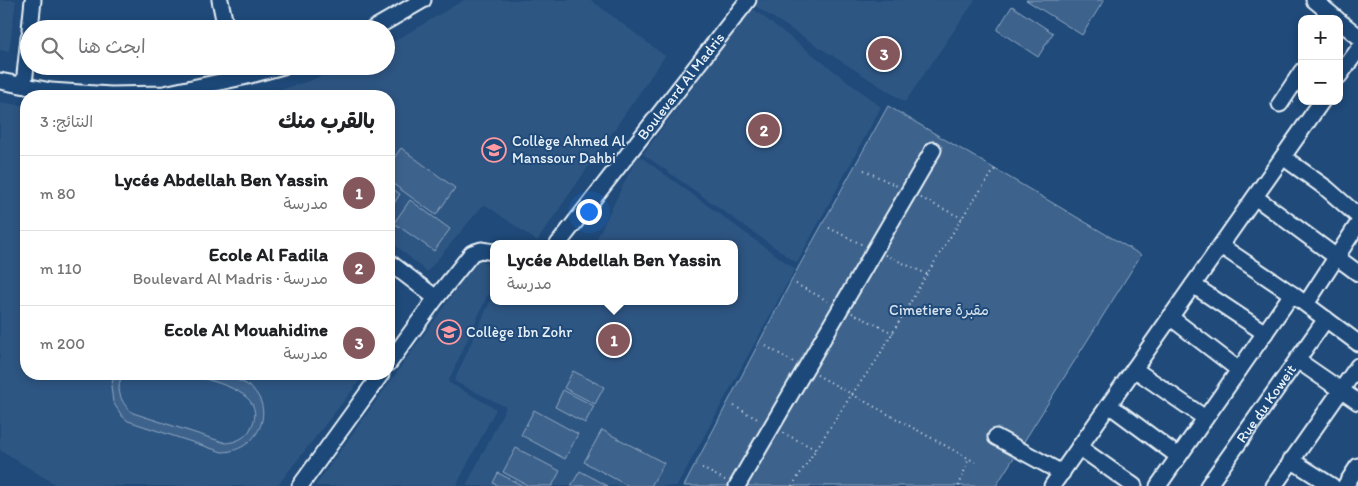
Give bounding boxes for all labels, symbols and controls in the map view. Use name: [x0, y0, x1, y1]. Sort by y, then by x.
map controls: [1298, 15, 1343, 105]
button: +: [1298, 15, 1343, 60]
search box: [20, 20, 395, 75]
street label: Boulevard Al Madris: [634, 29, 728, 143]
icon: search: [38, 34, 66, 62]
text: ابحث هنا: [78, 35, 146, 58]
pin: 3: [868, 35, 900, 73]
button: −: [1298, 60, 1343, 105]
text: بالقرب منك: [278, 108, 375, 133]
pin: 2: [748, 111, 780, 149]
text: النتائج: 3: [40, 112, 93, 131]
place label: Collège Ahmed Al Manssour Dahbi: [512, 132, 626, 167]
school or university icon: Collège Ahmed Al Manssour Dahbi: [481, 137, 507, 163]
text: Lycée Abdellah Ben Yassin: [114, 168, 328, 191]
text: 80 m: [40, 184, 76, 203]
text: 1: [355, 184, 363, 203]
text: مدرسة: [283, 194, 328, 213]
your location: [576, 199, 602, 225]
popup: [490, 240, 738, 305]
text: Ecole Al Fadila: [209, 243, 328, 266]
text: Lycée Abdellah Ben Yassin: [507, 248, 721, 271]
text: 110 m: [40, 259, 82, 278]
text: 2: [355, 259, 363, 278]
text: مدرسة · Boulevard Al Madris: [133, 269, 328, 288]
text: مدرسة: [507, 274, 552, 293]
park label: Cimetiere مقبرة: [889, 301, 989, 319]
text: Ecole Al Mouahidine: [164, 318, 328, 341]
school or university icon: Collège Ibn Zohr: [436, 319, 462, 345]
pin: 1: [598, 321, 630, 359]
place label: Collège Ibn Zohr: [466, 323, 572, 341]
text: 200 m: [40, 334, 85, 353]
text: 3: [355, 334, 363, 353]
text: مدرسة: [283, 344, 328, 363]
street label: Rue du Koweit: [1232, 360, 1300, 446]

